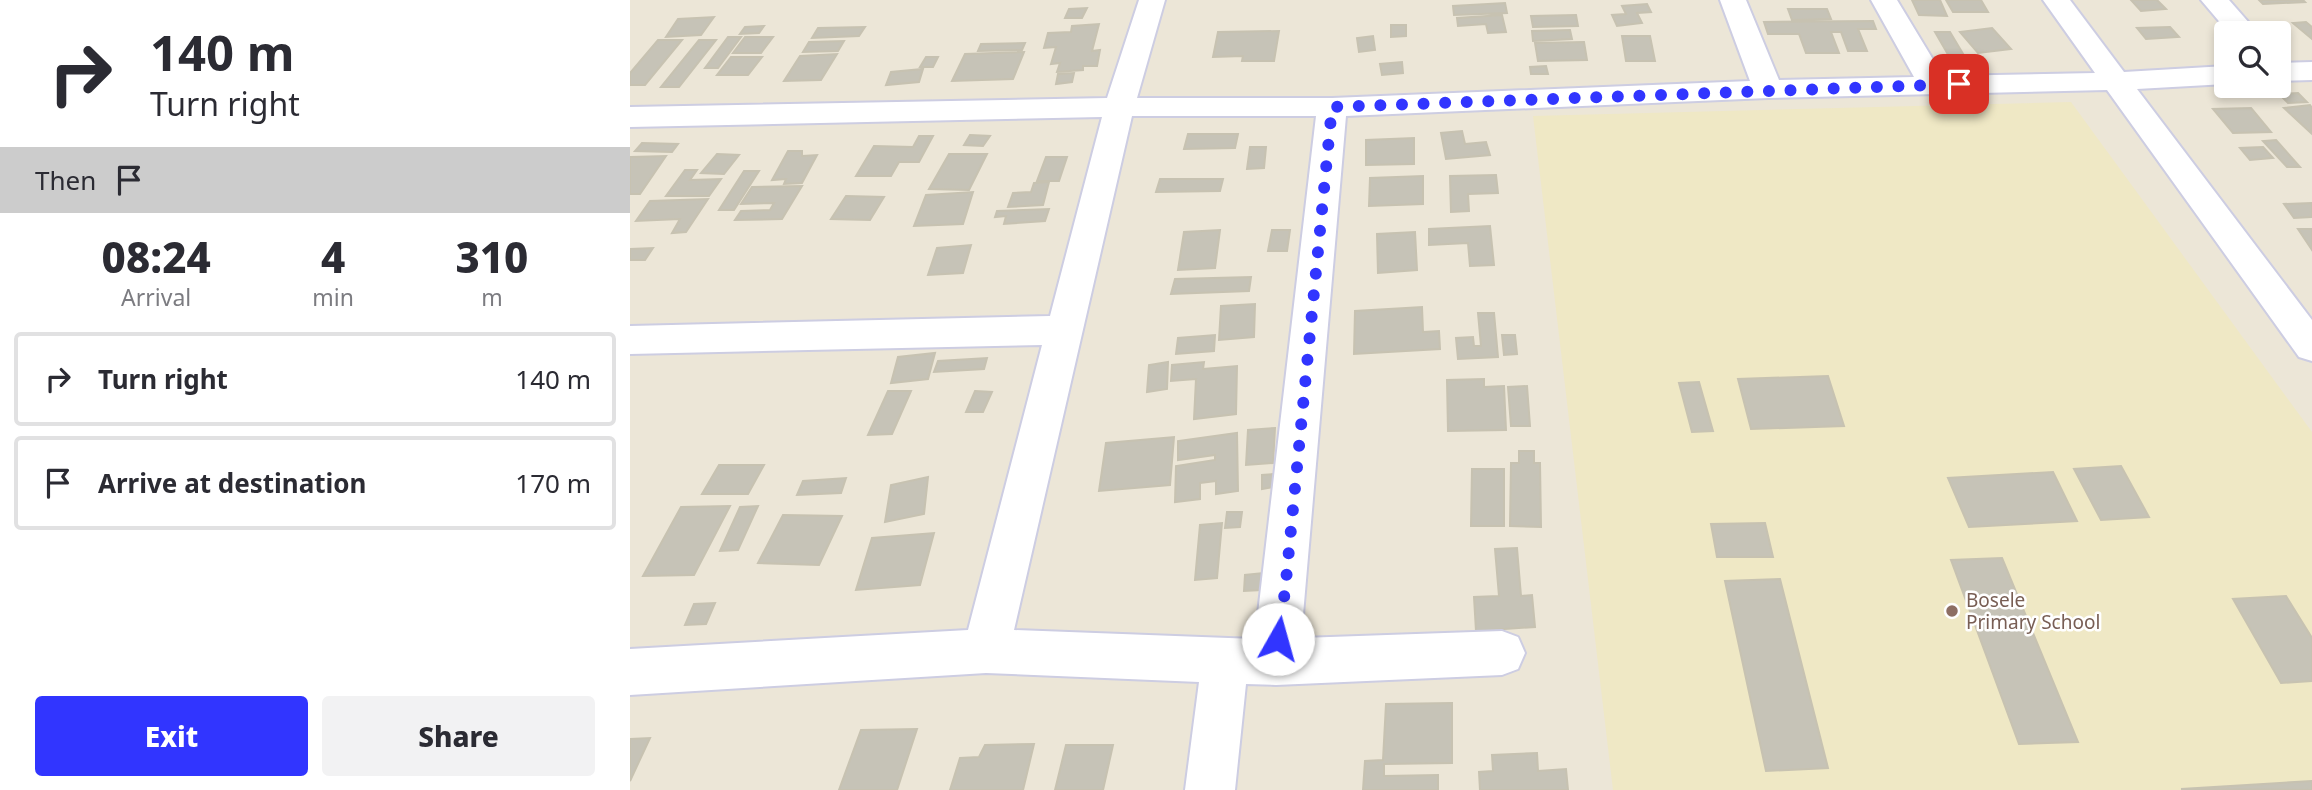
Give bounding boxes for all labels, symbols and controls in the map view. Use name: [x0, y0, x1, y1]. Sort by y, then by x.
text: 140 m: [150, 19, 295, 85]
map controls: [2214, 21, 2291, 98]
button: search: [2214, 21, 2291, 98]
icon: right: [35, 28, 126, 119]
pin: [1929, 54, 1989, 114]
icon: arrive: [1940, 65, 1978, 103]
text: Turn right: [150, 82, 300, 125]
icon: arrive: [110, 161, 148, 199]
text: Then: [35, 162, 96, 198]
text: 08:24: [102, 228, 211, 285]
text: 4: [321, 228, 345, 285]
text: 310: [456, 228, 528, 285]
text: Arrival: [121, 281, 191, 313]
text: min: [312, 281, 354, 313]
text: m: [481, 281, 503, 313]
icon: right: [39, 360, 77, 398]
text: Turn right: [98, 361, 228, 397]
text: 140 m: [515, 361, 591, 397]
icon: arrive: [39, 464, 77, 502]
text: Arrive at destination: [98, 465, 367, 501]
text: 170 m: [515, 465, 591, 501]
place label: Bosele Primary School: [1966, 587, 2100, 635]
position arrow: [1241, 602, 1315, 676]
marker: Bosele Primary School: [1944, 603, 1960, 619]
button: Exit: [35, 696, 308, 776]
button: Share: [322, 696, 595, 776]

